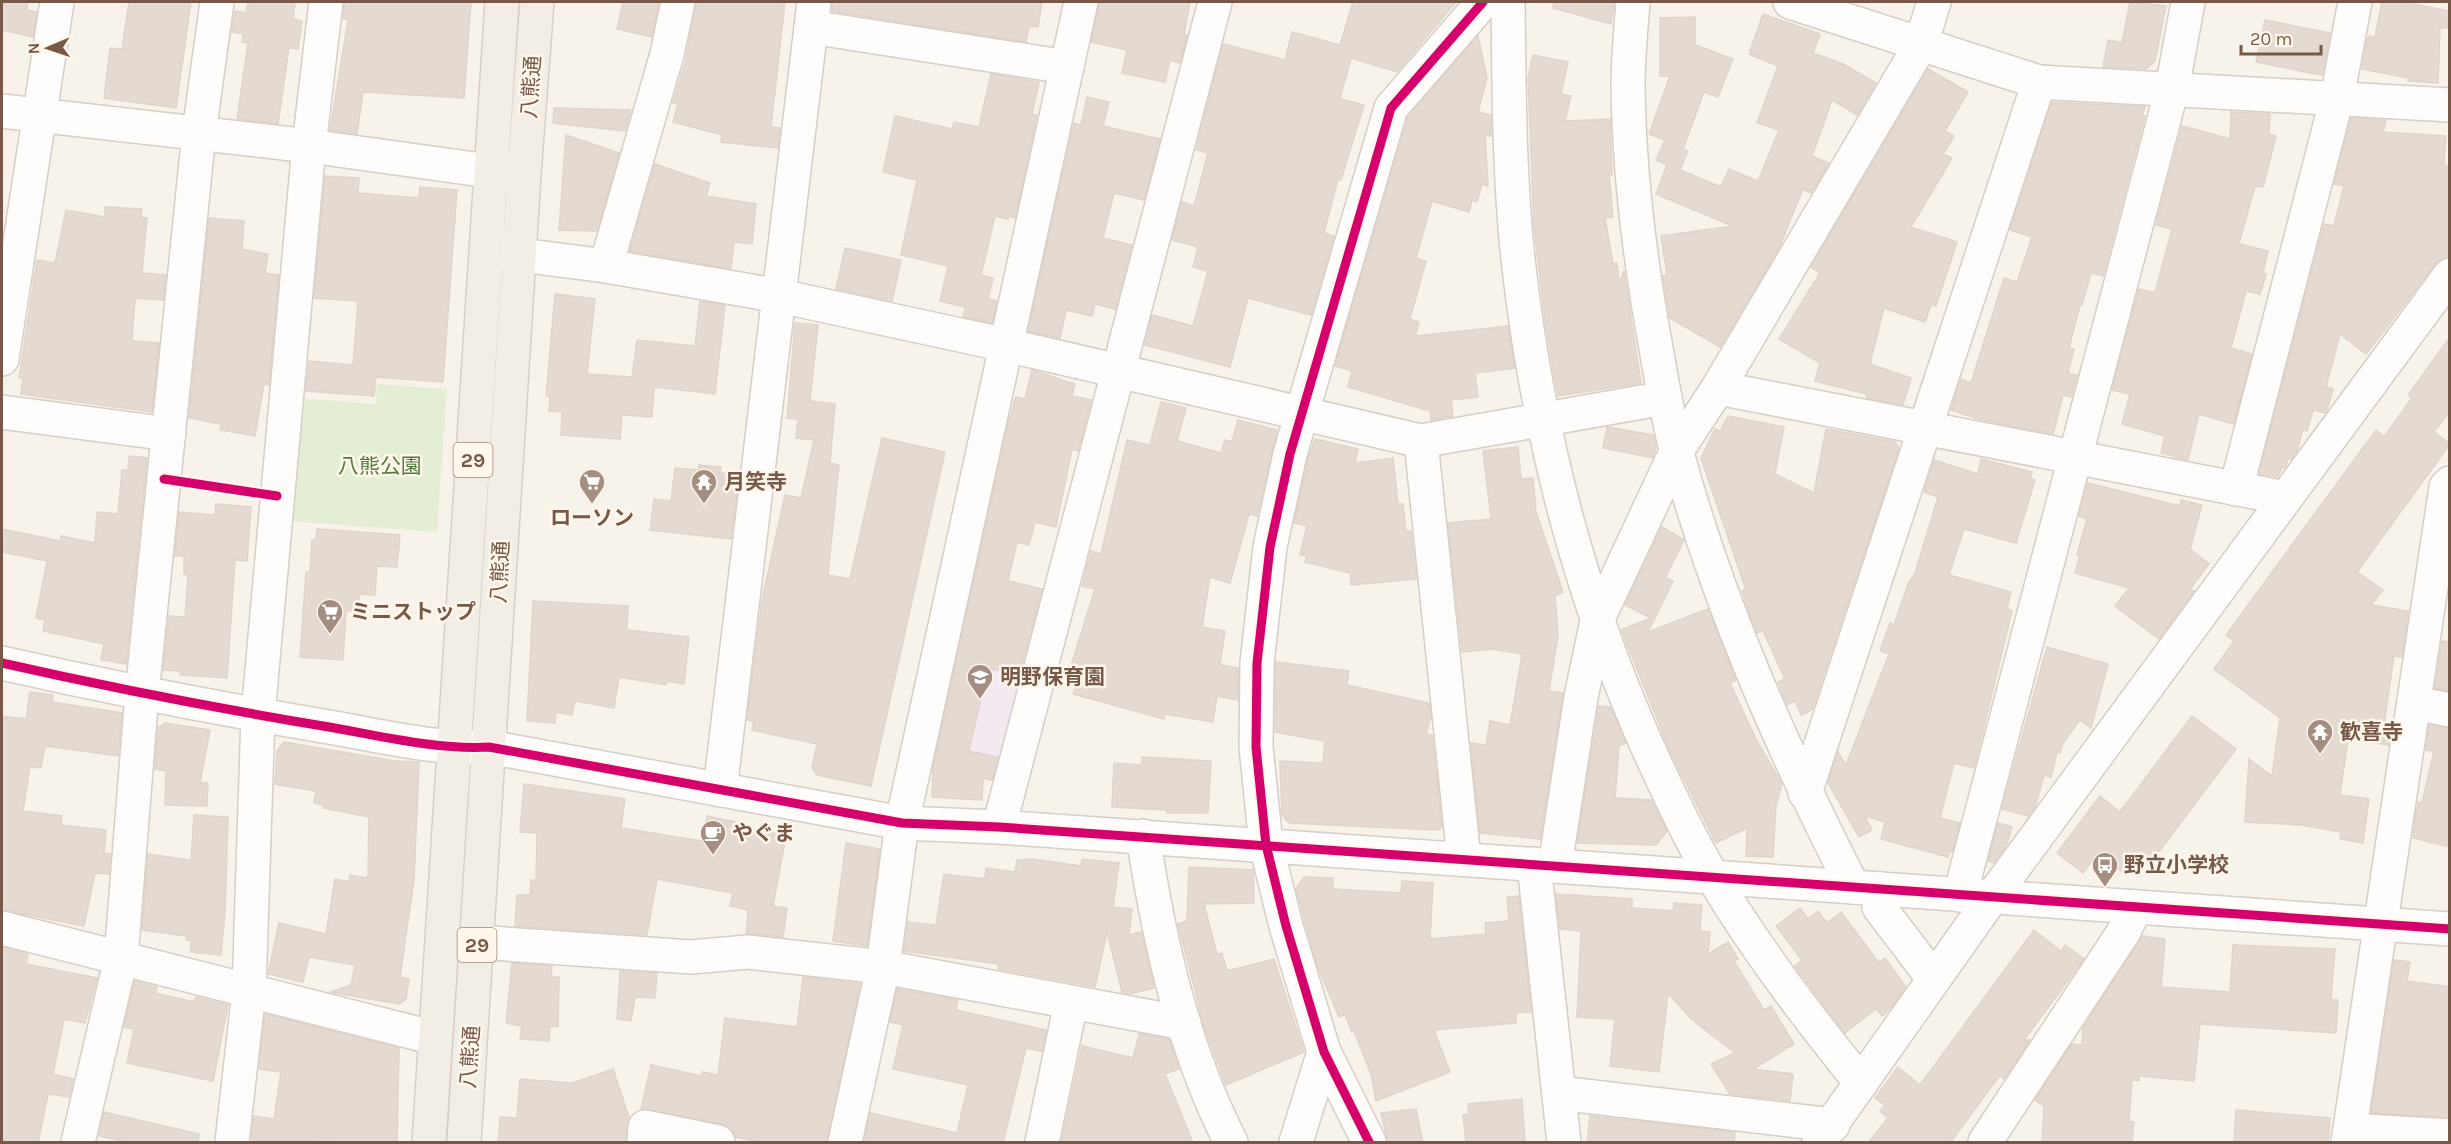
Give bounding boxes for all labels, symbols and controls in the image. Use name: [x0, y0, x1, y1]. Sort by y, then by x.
north arrow: [18, 18, 78, 78]
scale bar: [2241, 18, 2320, 56]
text: 20 m: [2250, 28, 2292, 50]
text: N: [24, 42, 43, 55]
street label: 八熊通: [517, 55, 545, 119]
road number: 29: [454, 443, 492, 477]
park label: 八熊公園: [338, 454, 422, 478]
supermarket icon: ローソン: [577, 467, 607, 505]
temple icon: 月笑寺: [689, 467, 719, 505]
place label: 月笑寺: [724, 470, 787, 494]
place label: ローソン: [550, 506, 634, 530]
street label: 八熊通: [486, 540, 514, 604]
supermarket icon: ミニストップ: [315, 597, 345, 635]
place label: ミニストップ: [350, 600, 476, 624]
school or university icon: 明野保育園: [965, 662, 995, 700]
place label: 明野保育園: [1000, 665, 1105, 689]
temple icon: 歓喜寺: [2305, 717, 2335, 755]
place label: 歓喜寺: [2340, 720, 2403, 744]
cafe icon: やぐま: [698, 818, 728, 856]
place label: やぐま: [732, 821, 795, 845]
bus stop icon: 野立小学校: [2090, 850, 2120, 888]
place label: 野立小学校: [2124, 853, 2229, 877]
road number: 29: [458, 928, 496, 962]
street label: 八熊通: [456, 1025, 484, 1089]

